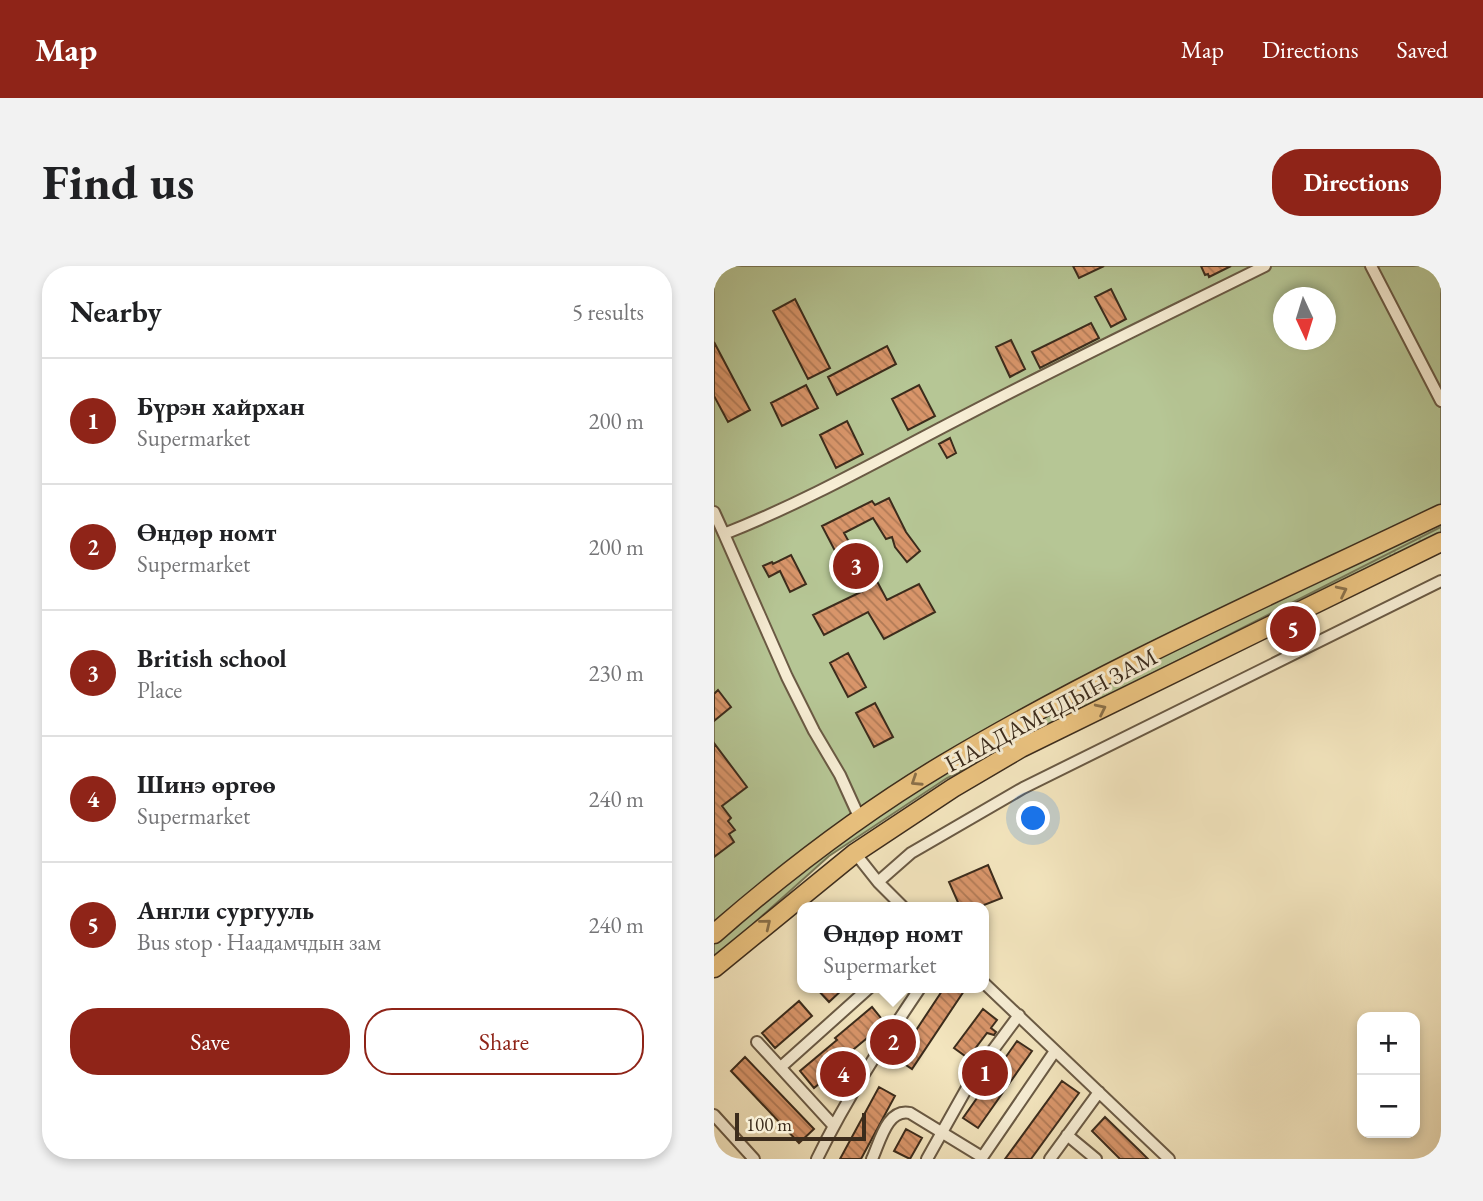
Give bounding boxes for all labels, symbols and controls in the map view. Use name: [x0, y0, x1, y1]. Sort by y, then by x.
text: Map: [35, 28, 97, 71]
text: Map: [1181, 34, 1224, 65]
text: Directions: [1262, 34, 1359, 65]
text: Saved: [1397, 34, 1448, 65]
button: Directions: [1272, 149, 1441, 216]
text: Find us: [42, 150, 194, 214]
north arrow: [1273, 287, 1336, 350]
text: Nearby: [70, 292, 162, 331]
text: 5 results: [572, 297, 644, 327]
text: Бүрэн хайрхан: [137, 389, 305, 423]
text: 1: [87, 406, 99, 436]
text: 200 m: [588, 406, 644, 436]
text: Supermarket: [137, 423, 250, 453]
text: Өндөр номт: [137, 515, 276, 549]
text: 2: [87, 532, 99, 562]
text: 200 m: [588, 532, 644, 562]
pin: 3: [833, 540, 879, 592]
text: Supermarket: [137, 549, 250, 579]
one-way arrow: [1335, 585, 1347, 599]
pin: 5: [1270, 603, 1316, 655]
street label: НААДАМЧДЫН ЗАМ: [939, 640, 1163, 779]
text: British school: [137, 641, 287, 675]
text: 3: [87, 658, 99, 688]
text: 230 m: [588, 658, 644, 688]
text: Place: [137, 675, 182, 705]
one-way arrow: [1094, 703, 1106, 717]
text: Шинэ өргөө: [137, 767, 276, 801]
one-way arrow: [911, 773, 924, 786]
text: 4: [87, 784, 99, 814]
text: 240 m: [588, 784, 644, 814]
text: Supermarket: [137, 801, 250, 831]
your location: [1016, 801, 1050, 835]
text: Англи сургууль: [137, 893, 314, 927]
popup: [797, 902, 989, 993]
text: 5: [87, 910, 99, 940]
text: 240 m: [588, 910, 644, 940]
text: Өндөр номт: [823, 916, 963, 950]
one-way arrow: [758, 920, 771, 932]
text: Bus stop · Наадамчдын зам: [137, 927, 381, 957]
text: Supermarket: [823, 950, 936, 980]
button: Save: [70, 1008, 350, 1075]
button: Share: [364, 1008, 644, 1075]
map controls: [1357, 1012, 1420, 1138]
button: +: [1357, 1012, 1420, 1075]
pin: 2: [870, 1016, 916, 1068]
pin: 1: [962, 1047, 1008, 1099]
pin: 4: [820, 1048, 866, 1100]
button: −: [1357, 1075, 1420, 1138]
scale bar: [735, 1110, 866, 1142]
text: 100 m: [746, 1112, 792, 1137]

